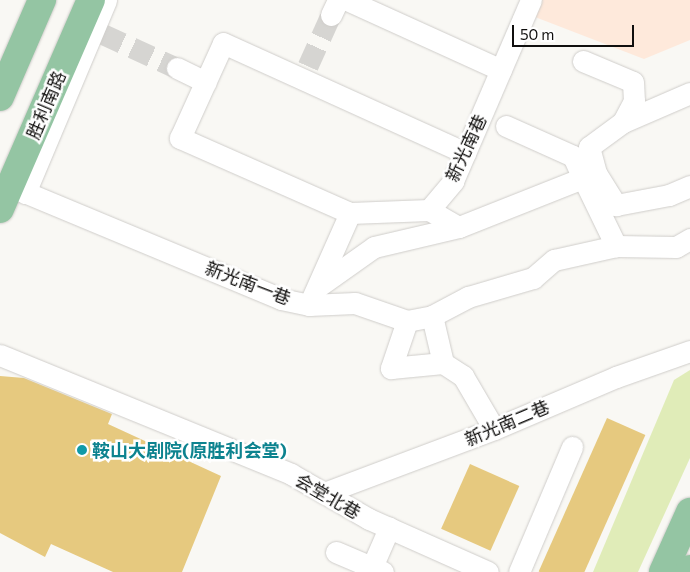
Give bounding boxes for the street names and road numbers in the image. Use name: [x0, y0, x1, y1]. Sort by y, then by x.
street label: 胜利南路: [22, 68, 70, 142]
street label: 新光南巷: [441, 111, 491, 185]
street label: 新光南一巷: [202, 257, 294, 309]
street label: 新光南二巷: [461, 395, 553, 451]
street label: 会堂北巷: [291, 469, 365, 523]

